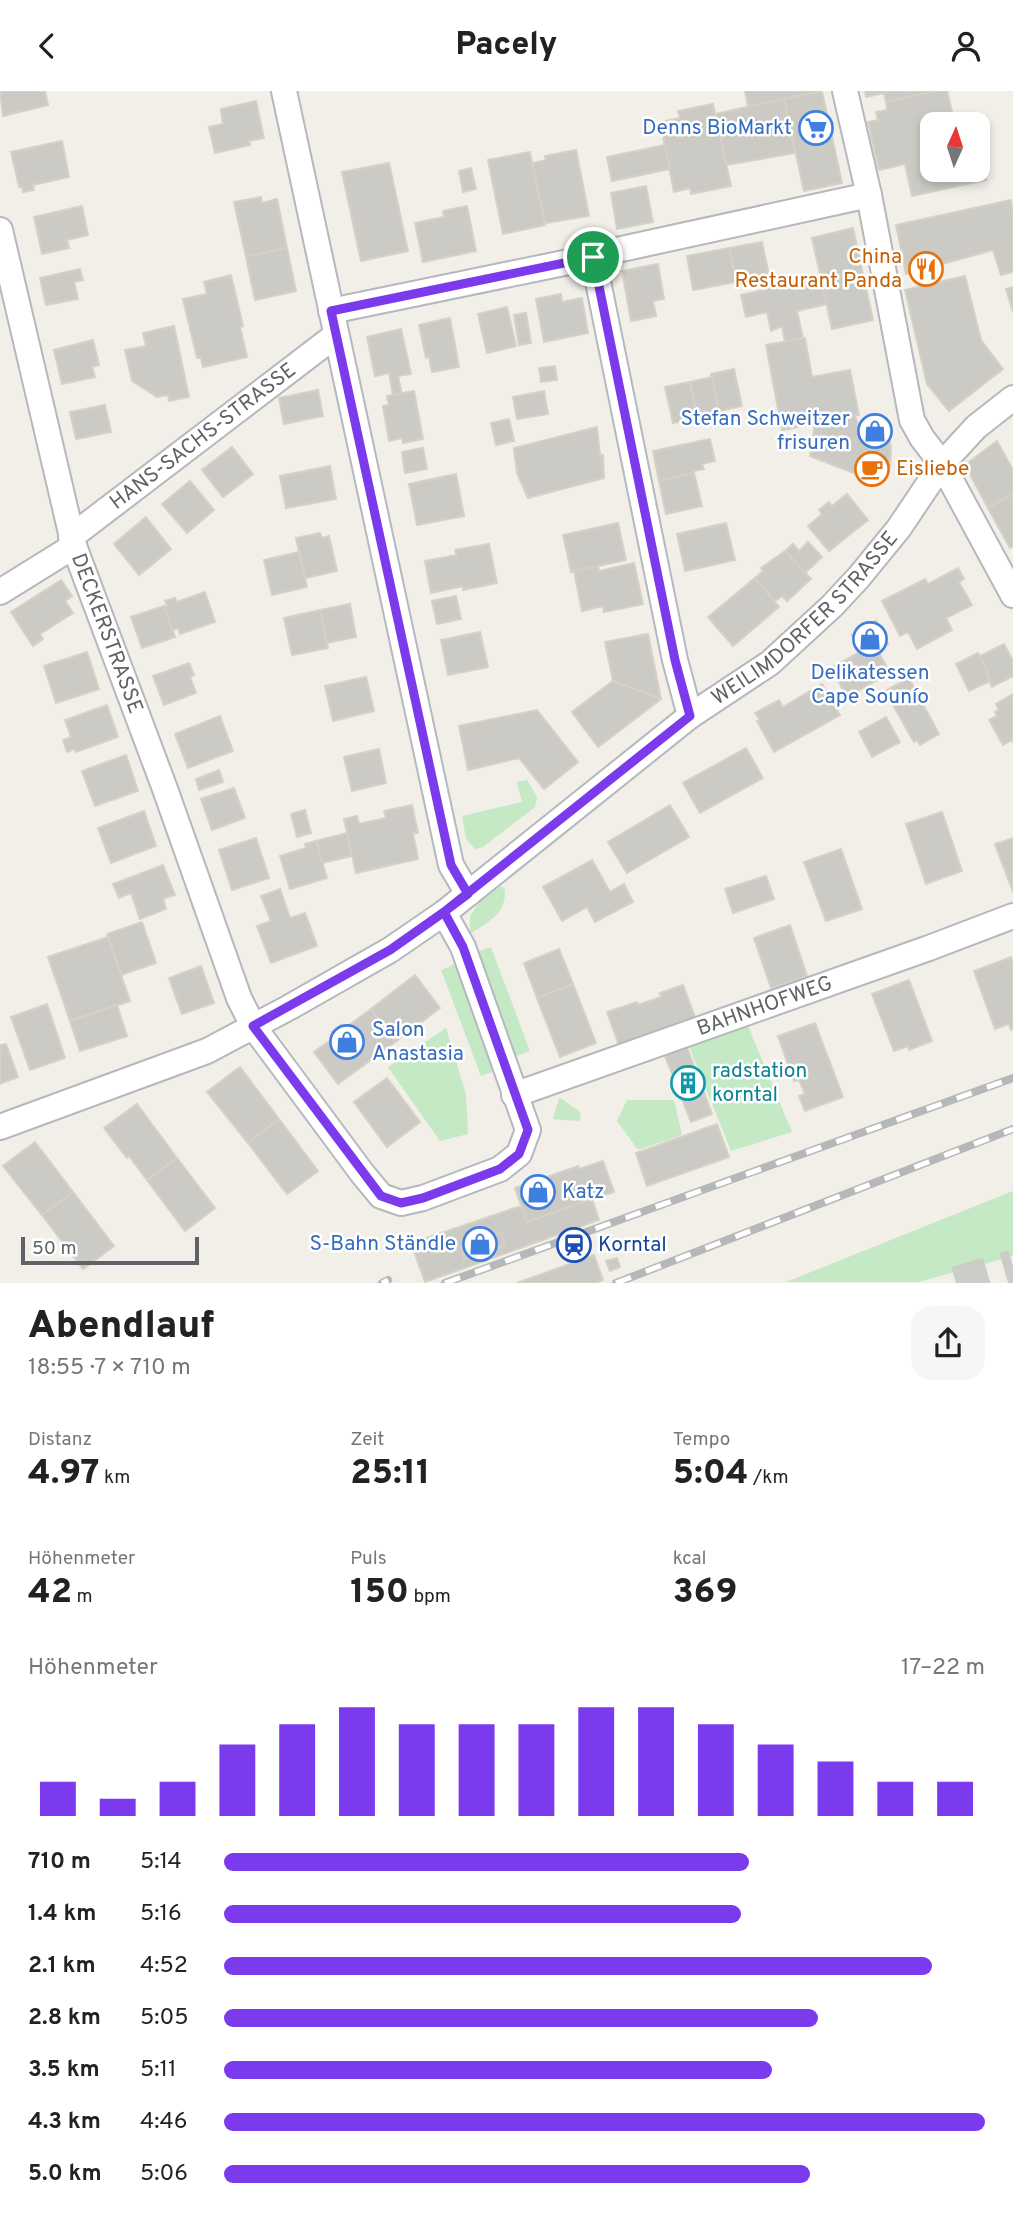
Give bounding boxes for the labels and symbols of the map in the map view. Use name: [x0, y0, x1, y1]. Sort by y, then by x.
supermarket icon: Denns BioMarkt: [797, 109, 835, 147]
north arrow: [920, 112, 990, 182]
place label: Denns BioMarkt: [642, 115, 792, 142]
pin: [563, 227, 623, 287]
place label: China Restaurant Panda: [735, 244, 902, 295]
restaurant icon: China Restaurant Panda: [907, 250, 945, 288]
street label: HANS-SACHS-STRASSE: [104, 357, 302, 516]
place label: Stefan Schweitzer frisuren: [680, 406, 850, 457]
shop icon: Stefan Schweitzer frisuren: [856, 412, 894, 450]
cafe icon: Eisliebe: [853, 450, 891, 488]
place label: Eisliebe: [896, 456, 969, 483]
street label: WEILIMDORFER STRASSE: [706, 526, 904, 711]
street label: DECKERSTRASSE: [65, 550, 149, 717]
shop icon: Delikatessen Cape Sounío: [851, 620, 889, 658]
place label: Delikatessen Cape Sounío: [810, 660, 930, 711]
street label: BAHNHOFWEG: [693, 970, 836, 1043]
place label: Salon Anastasia: [372, 1017, 464, 1068]
shop icon: Salon Anastasia: [328, 1023, 366, 1061]
place label: radstation korntal: [712, 1058, 807, 1109]
building icon: radstation korntal: [669, 1064, 707, 1102]
shop icon: Katz: [519, 1173, 557, 1211]
place label: Katz: [562, 1179, 605, 1206]
shop icon: S-Bahn Ständle: [461, 1225, 499, 1263]
station icon: Korntal: [555, 1226, 593, 1264]
place label: S-Bahn Ständle: [310, 1231, 456, 1258]
place label: Korntal: [598, 1232, 667, 1259]
scale bar: [21, 1233, 200, 1265]

